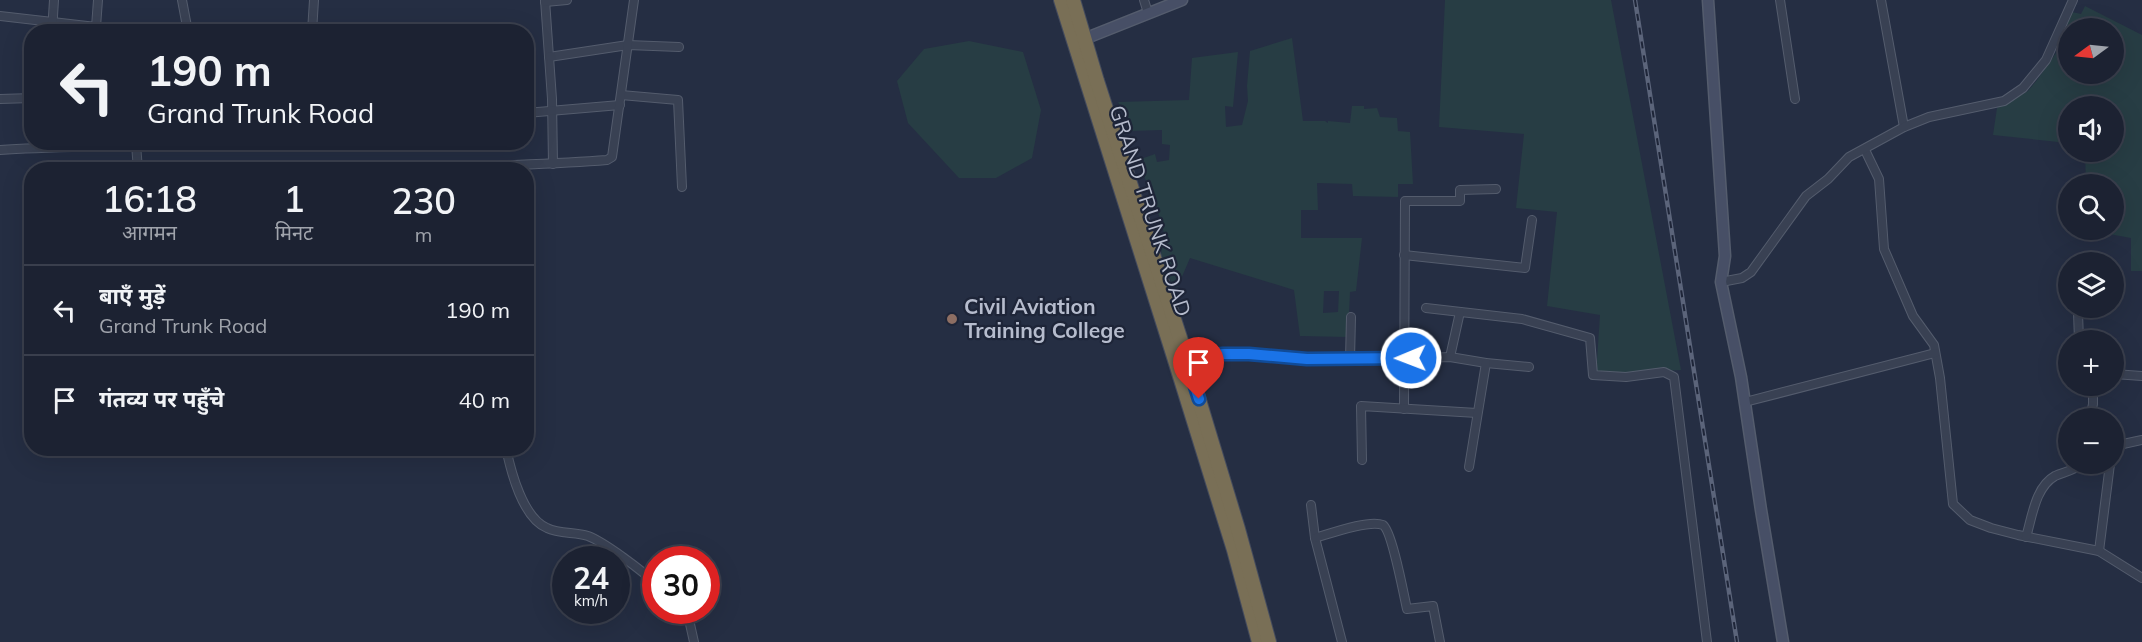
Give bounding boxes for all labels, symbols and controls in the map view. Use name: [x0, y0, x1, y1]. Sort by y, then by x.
north arrow: [2058, 18, 2124, 84]
map controls: [2058, 18, 2124, 474]
text: 190 m: [147, 44, 272, 97]
icon: left: [48, 48, 126, 126]
text: Grand Trunk Road: [147, 96, 374, 130]
button: sound: [2058, 96, 2124, 162]
street label: GRAND TRUNK ROAD: [1105, 102, 1197, 320]
button: search: [2058, 174, 2124, 240]
text: 16:18: [102, 176, 197, 221]
text: 1: [283, 176, 305, 221]
text: 230: [391, 178, 456, 223]
text: आगमन: [122, 220, 177, 245]
text: मिनट: [275, 220, 313, 245]
text: m: [415, 222, 432, 247]
button: layers: [2058, 252, 2124, 318]
text: बाएँ मुड़ें: [99, 282, 165, 310]
place label: Civil Aviation Training College: [964, 293, 1125, 343]
icon: left: [48, 294, 81, 327]
text: 190 m: [445, 296, 510, 324]
marker: Civil Aviation Training College: [945, 312, 959, 326]
text: Grand Trunk Road: [99, 313, 267, 338]
position arrow: [1379, 326, 1443, 390]
button: +: [2058, 330, 2124, 396]
pin: [1173, 337, 1224, 399]
icon: arrive: [1182, 346, 1215, 379]
icon: arrive: [48, 384, 81, 417]
text: गंतव्य पर पहुँचे: [99, 385, 224, 413]
text: 40 m: [459, 386, 510, 414]
button: −: [2058, 408, 2124, 474]
speed limit sign: 30: [642, 546, 720, 624]
text: 24: [573, 559, 609, 597]
text: km/h: [574, 591, 608, 610]

